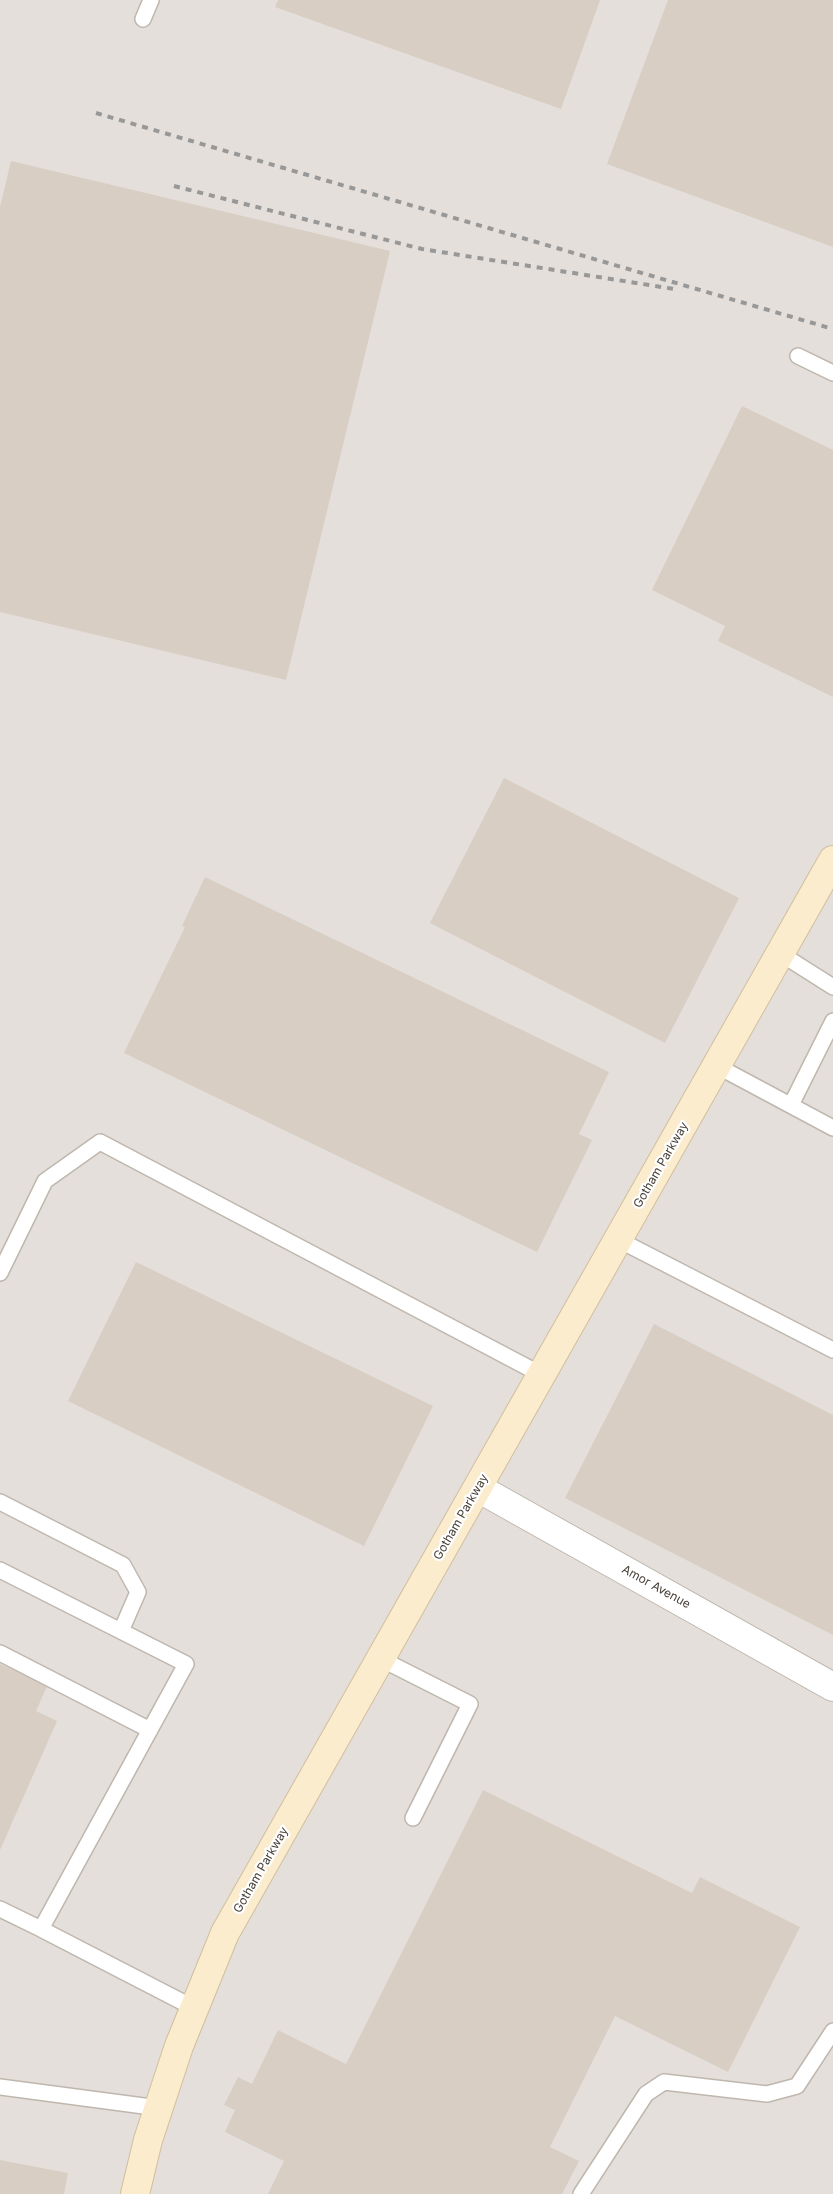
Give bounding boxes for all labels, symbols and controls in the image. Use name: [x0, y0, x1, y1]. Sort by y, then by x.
street label: Gotham Parkway: [631, 1120, 691, 1210]
street label: Gotham Parkway: [431, 1472, 491, 1562]
street label: Amor Avenue: [619, 1562, 693, 1612]
street label: Gotham Parkway: [231, 1825, 291, 1915]

